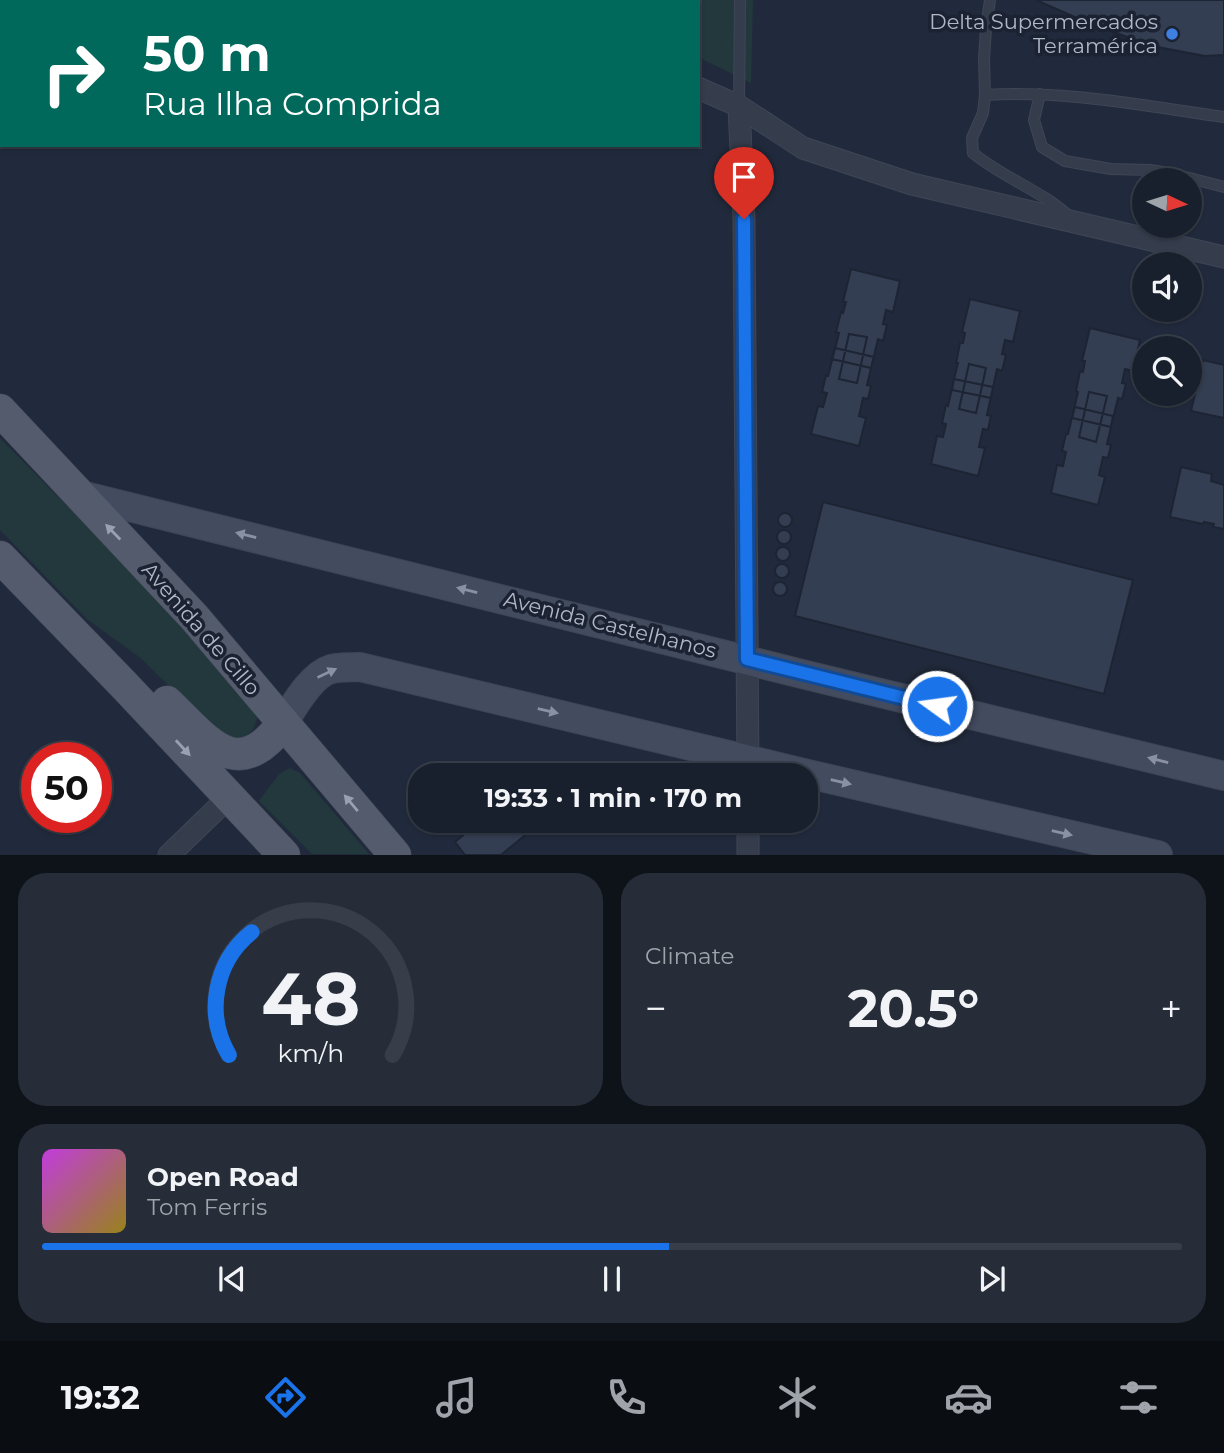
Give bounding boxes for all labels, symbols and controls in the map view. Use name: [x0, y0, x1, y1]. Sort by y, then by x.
place label: Delta Supermercados Terramérica: [929, 9, 1158, 58]
text: 50 m: [143, 24, 271, 83]
marker: Delta Supermercados Terramérica: [1164, 26, 1180, 42]
icon: right: [28, 28, 119, 119]
text: Rua Ilha Comprida: [143, 84, 442, 123]
pin: [714, 147, 774, 219]
icon: arrive: [725, 158, 763, 196]
north arrow: [1132, 168, 1202, 238]
map controls: [1132, 168, 1202, 406]
button: sound: [1132, 252, 1202, 322]
button: search: [1132, 336, 1202, 406]
one-way arrow: [106, 524, 122, 541]
one-way arrow: [235, 529, 257, 540]
street label: Avenida de Cillo: [137, 557, 266, 700]
one-way arrow: [455, 584, 477, 595]
street label: Avenida Castelhanos: [501, 586, 719, 663]
one-way arrow: [317, 667, 337, 679]
position arrow: [900, 669, 974, 743]
one-way arrow: [537, 706, 559, 717]
one-way arrow: [175, 739, 191, 757]
speed limit sign: 50: [21, 742, 112, 833]
one-way arrow: [1147, 754, 1169, 765]
one-way arrow: [830, 776, 852, 787]
text: 19:33 · 1 min · 170 m: [484, 782, 742, 814]
one-way arrow: [343, 794, 358, 812]
one-way arrow: [1051, 827, 1073, 838]
text: Climate: [645, 942, 734, 970]
text: 48: [261, 956, 360, 1044]
text: 20.5°: [848, 977, 979, 1040]
text: −: [645, 985, 667, 1032]
text: +: [1160, 985, 1182, 1032]
text: km/h: [277, 1038, 344, 1068]
text: Open Road: [147, 1161, 299, 1193]
text: Tom Ferris: [147, 1193, 267, 1221]
icon: previous: [213, 1260, 251, 1298]
icon: pause: [593, 1260, 631, 1298]
icon: next: [973, 1260, 1011, 1298]
icon: directions: [261, 1373, 310, 1422]
icon: music: [432, 1373, 481, 1422]
icon: phone: [602, 1373, 651, 1422]
icon: climate: [773, 1373, 822, 1422]
icon: car: [944, 1373, 993, 1422]
icon: filters: [1114, 1373, 1163, 1422]
text: 19:32: [61, 1378, 140, 1417]

